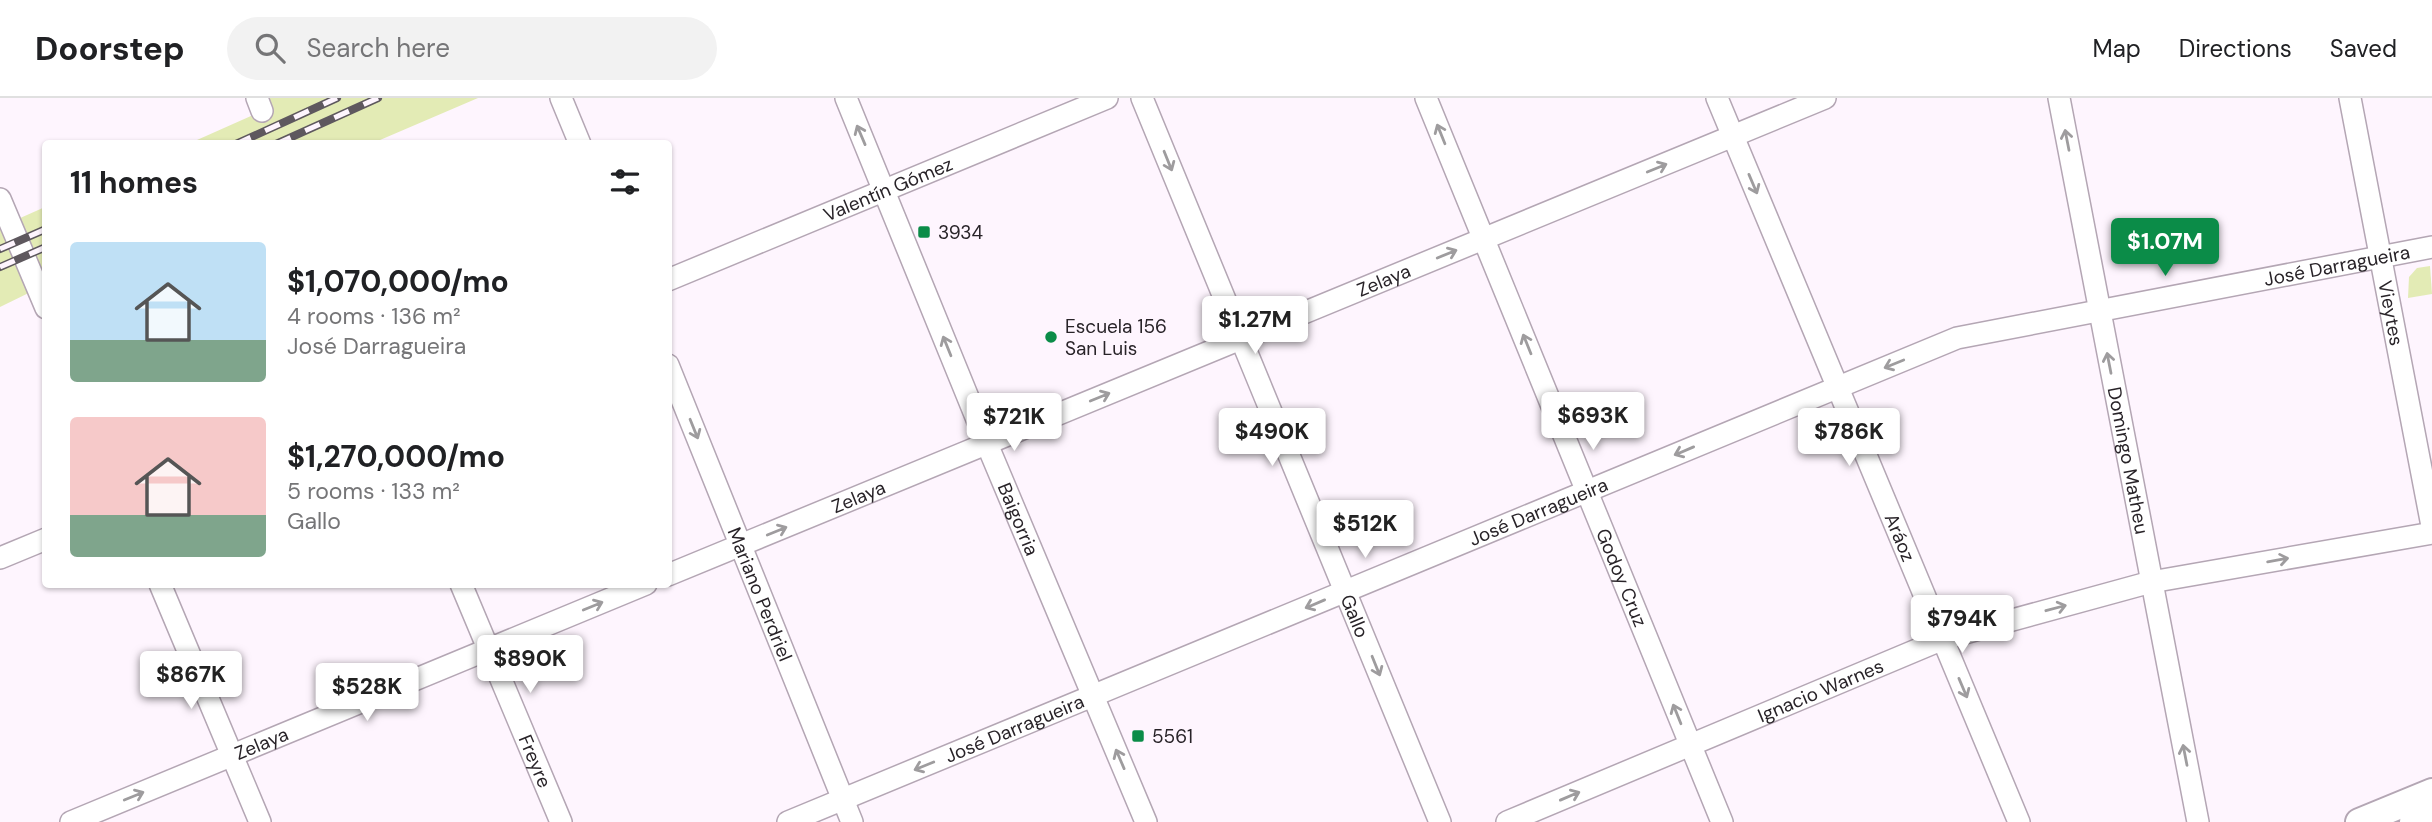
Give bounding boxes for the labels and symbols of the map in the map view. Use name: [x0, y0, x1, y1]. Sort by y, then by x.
one-way arrow: [1433, 123, 1446, 145]
one-way arrow: [854, 125, 867, 146]
one-way arrow: [2060, 129, 2073, 152]
one-way arrow: [1162, 150, 1175, 171]
street label: Valentín Gómez: [819, 151, 956, 227]
one-way arrow: [1646, 160, 1667, 173]
one-way arrow: [1747, 172, 1760, 194]
pin: $1.07M: [2108, 218, 2222, 278]
place label: 3934: [938, 220, 983, 245]
marker: 3934: [916, 224, 932, 240]
street label: José Darragueira: [2262, 239, 2412, 291]
one-way arrow: [1435, 247, 1457, 260]
street label: Zelaya: [1353, 258, 1414, 302]
street label: Vieytes: [2373, 278, 2410, 348]
pin: $1.27M: [1198, 296, 1312, 356]
place label: Escuela 156 San Luis: [1065, 314, 1167, 361]
marker: Escuela 156 San Luis: [1043, 329, 1059, 345]
one-way arrow: [1519, 334, 1532, 356]
one-way arrow: [940, 335, 953, 357]
one-way arrow: [2102, 352, 2116, 375]
one-way arrow: [1883, 358, 1905, 371]
street label: Domingo Matheu: [2102, 385, 2155, 536]
one-way arrow: [1089, 390, 1111, 403]
pin: $693K: [1544, 392, 1642, 452]
pin: $721K: [965, 394, 1063, 453]
pin: $490K: [1223, 408, 1321, 468]
pin: $786K: [1800, 408, 1898, 468]
one-way arrow: [688, 417, 701, 439]
one-way arrow: [1673, 445, 1695, 458]
street label: José Darragueira: [1465, 471, 1612, 551]
street label: Zelaya: [828, 474, 889, 519]
street label: Baigorria: [992, 479, 1045, 559]
pin: $512K: [1316, 500, 1414, 560]
street label: Aráoz: [1879, 509, 1921, 565]
one-way arrow: [766, 523, 787, 536]
street label: Mariano Perdriel: [722, 524, 798, 665]
street label: Godoy Cruz: [1591, 525, 1653, 630]
one-way arrow: [2266, 553, 2289, 566]
street label: Gallo: [1335, 591, 1375, 641]
pin: $794K: [1913, 596, 2011, 655]
one-way arrow: [1305, 598, 1326, 611]
one-way arrow: [582, 599, 604, 612]
one-way arrow: [2045, 600, 2067, 613]
pin: $890K: [481, 636, 579, 695]
pin: $867K: [142, 652, 240, 711]
street label: Ignacio Warnes: [1754, 653, 1887, 728]
one-way arrow: [1370, 655, 1383, 676]
pin: $528K: [318, 664, 416, 723]
one-way arrow: [1957, 676, 1970, 698]
street label: José Darragueira: [941, 688, 1088, 768]
one-way arrow: [1670, 703, 1683, 725]
street label: Zelaya: [231, 721, 292, 765]
place label: 5561: [1152, 724, 1193, 749]
marker: 5561: [1130, 728, 1146, 744]
street label: Freyre: [513, 731, 558, 791]
one-way arrow: [2177, 744, 2191, 767]
one-way arrow: [1113, 749, 1126, 770]
one-way arrow: [913, 760, 935, 773]
one-way arrow: [1559, 788, 1581, 801]
one-way arrow: [123, 789, 144, 802]

